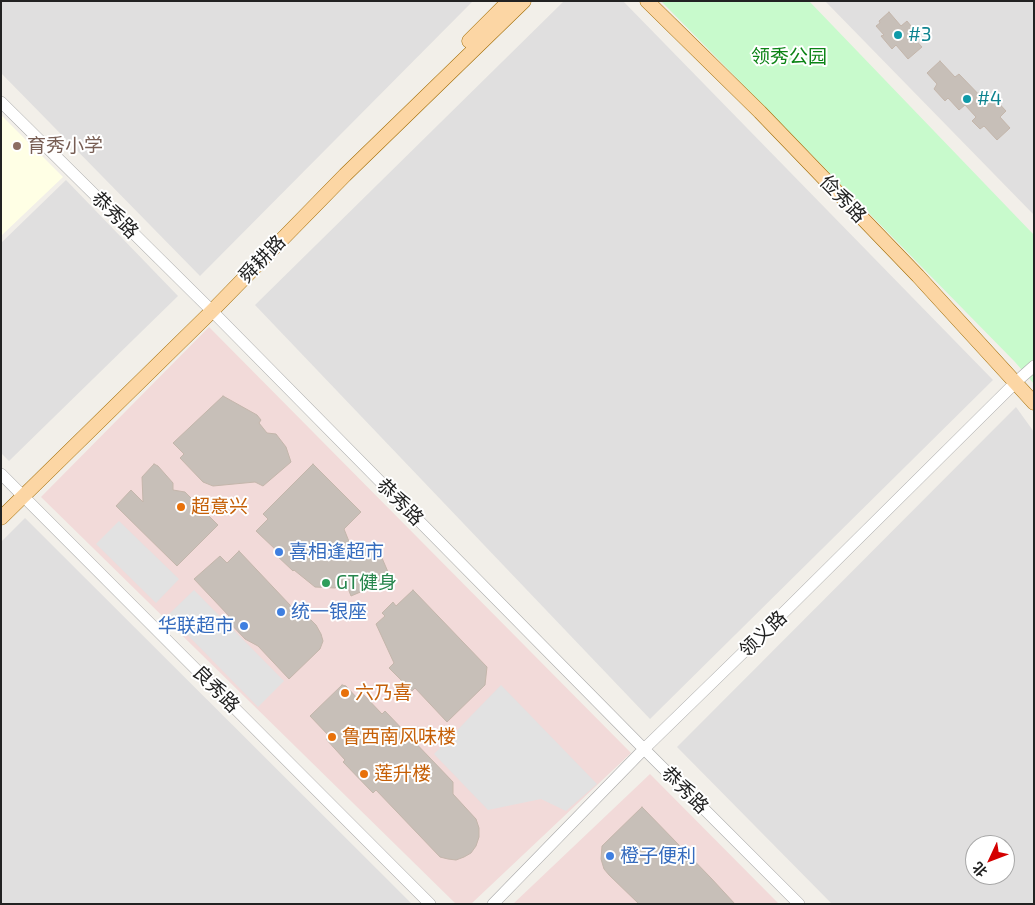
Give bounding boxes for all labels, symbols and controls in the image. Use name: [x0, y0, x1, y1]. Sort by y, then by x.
place label: #3: [908, 24, 932, 46]
marker: #3: [892, 29, 904, 41]
park label: 领秀公园: [751, 46, 827, 68]
place label: #4: [977, 88, 1002, 110]
marker: #4: [961, 93, 973, 105]
place label: 育秀小学: [27, 135, 103, 157]
marker: 育秀小学: [11, 140, 23, 152]
street label: 俭秀路: [815, 171, 871, 227]
street label: 恭秀路: [87, 187, 143, 243]
street label: 舜耕路: [234, 231, 290, 287]
street label: 恭秀路: [372, 474, 428, 530]
place label: 超意兴: [191, 496, 248, 518]
marker: 超意兴: [175, 501, 187, 513]
place label: 喜相逢超市: [289, 541, 384, 563]
marker: 喜相逢超市: [273, 546, 285, 558]
place label: GT健身: [336, 572, 397, 594]
marker: GT健身: [320, 577, 332, 589]
place label: 统一银座: [291, 601, 367, 623]
marker: 统一银座: [275, 606, 287, 618]
street label: 领义路: [735, 606, 791, 662]
place label: 华联超市: [158, 615, 234, 637]
marker: 华联超市: [238, 620, 250, 632]
street label: 良秀路: [188, 661, 244, 717]
place label: 六乃喜: [355, 682, 412, 704]
marker: 六乃喜: [339, 687, 351, 699]
place label: 鲁西南风味楼: [342, 726, 456, 748]
marker: 鲁西南风味楼: [326, 731, 338, 743]
street label: 恭秀路: [657, 762, 713, 818]
place label: 莲升楼: [374, 763, 431, 785]
marker: 莲升楼: [358, 768, 370, 780]
north arrow: [965, 835, 1015, 885]
place label: 橙子便利: [620, 845, 696, 867]
marker: 橙子便利: [604, 850, 616, 862]
text: 北: [968, 859, 990, 881]

